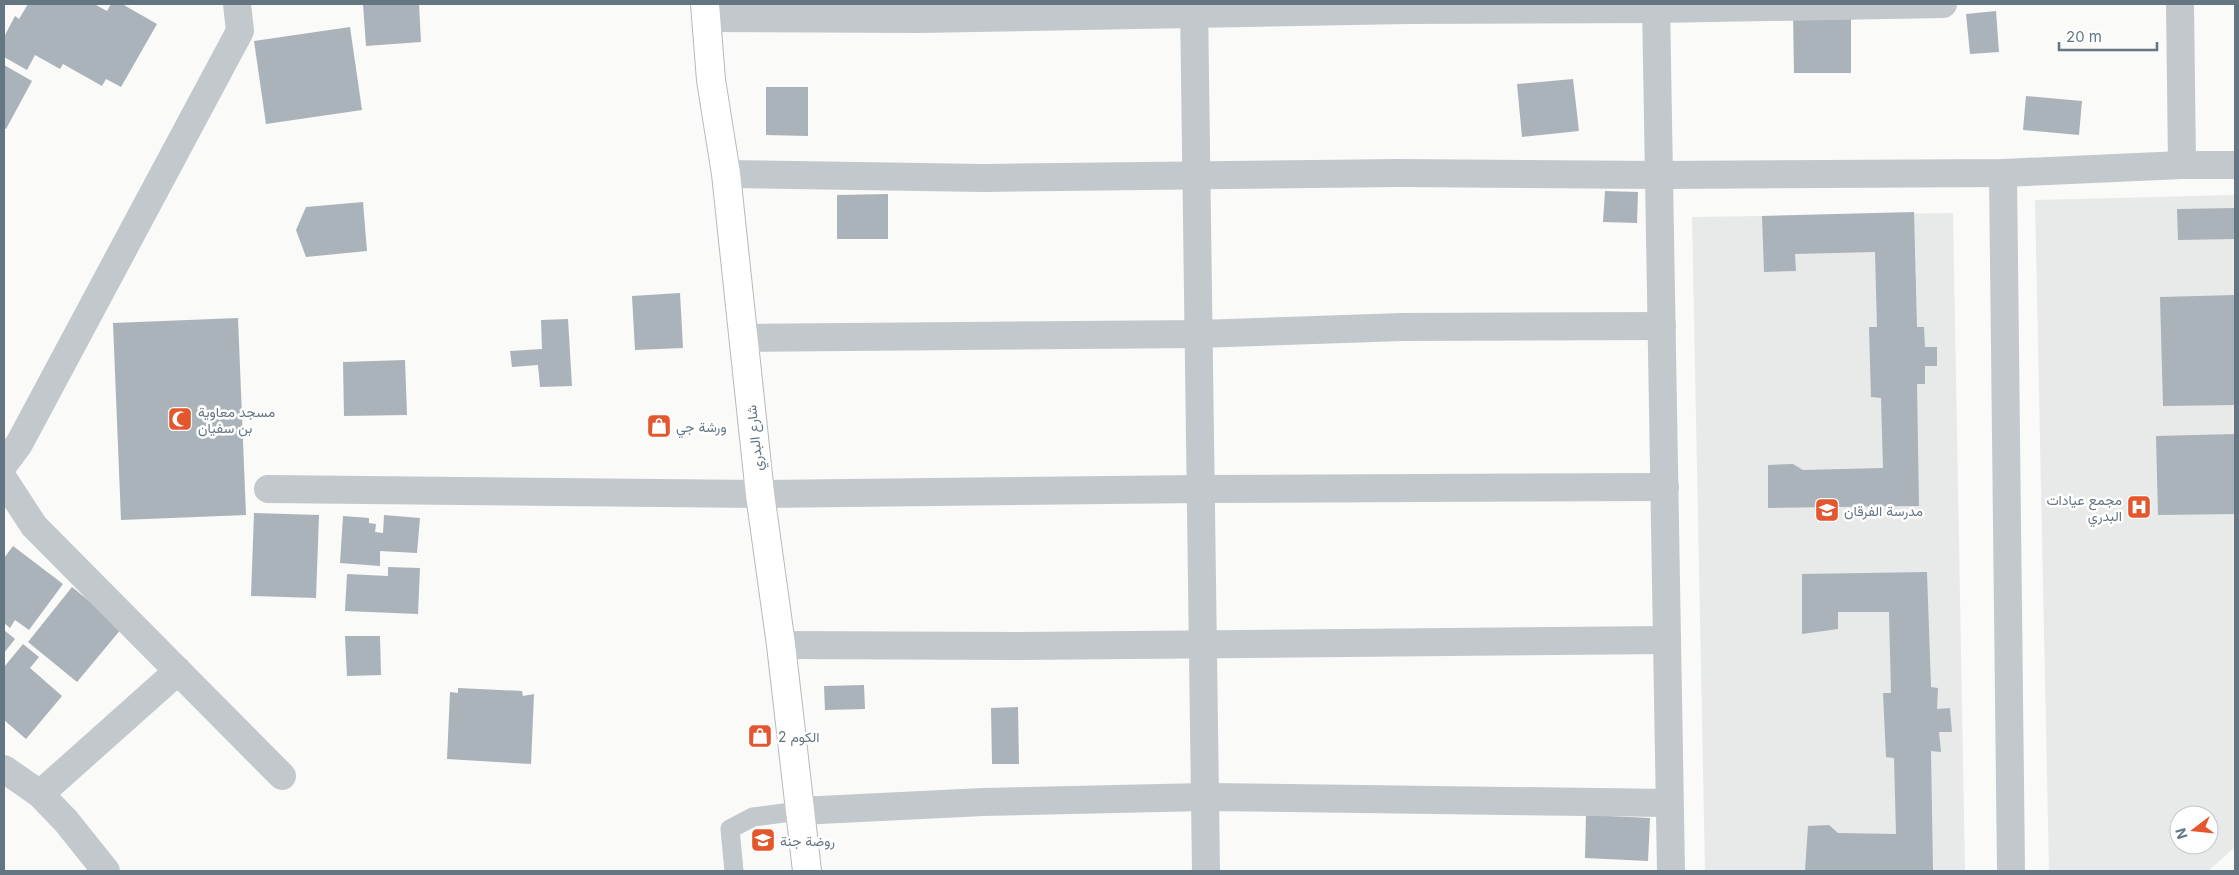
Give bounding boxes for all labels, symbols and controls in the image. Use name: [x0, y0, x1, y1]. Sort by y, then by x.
scale bar: [2059, 20, 2156, 52]
text: 20 m: [2066, 27, 2102, 46]
place label: مسجد معاوية بن سفيان: [198, 403, 275, 437]
street label: شارع البدري: [742, 404, 770, 472]
mosque icon: مسجد معاوية بن سفيان: [167, 406, 193, 432]
shop icon: ورشة جي: [646, 413, 672, 439]
place label: ورشة جي: [676, 418, 727, 439]
place label: مجمع عيادات البدري: [2046, 491, 2122, 528]
hospital icon: مجمع عيادات البدري: [2126, 494, 2152, 520]
school or university icon: مدرسة الفرقان: [1814, 497, 1840, 523]
place label: مدرسة الفرقان: [1844, 502, 1923, 520]
shop icon: الكوم 2: [747, 723, 773, 749]
place label: الكوم 2: [778, 728, 819, 746]
north arrow: [2169, 805, 2219, 855]
text: N: [2171, 826, 2191, 841]
school or university icon: روضة جنة: [750, 827, 776, 853]
place label: روضة جنة: [780, 832, 835, 850]

